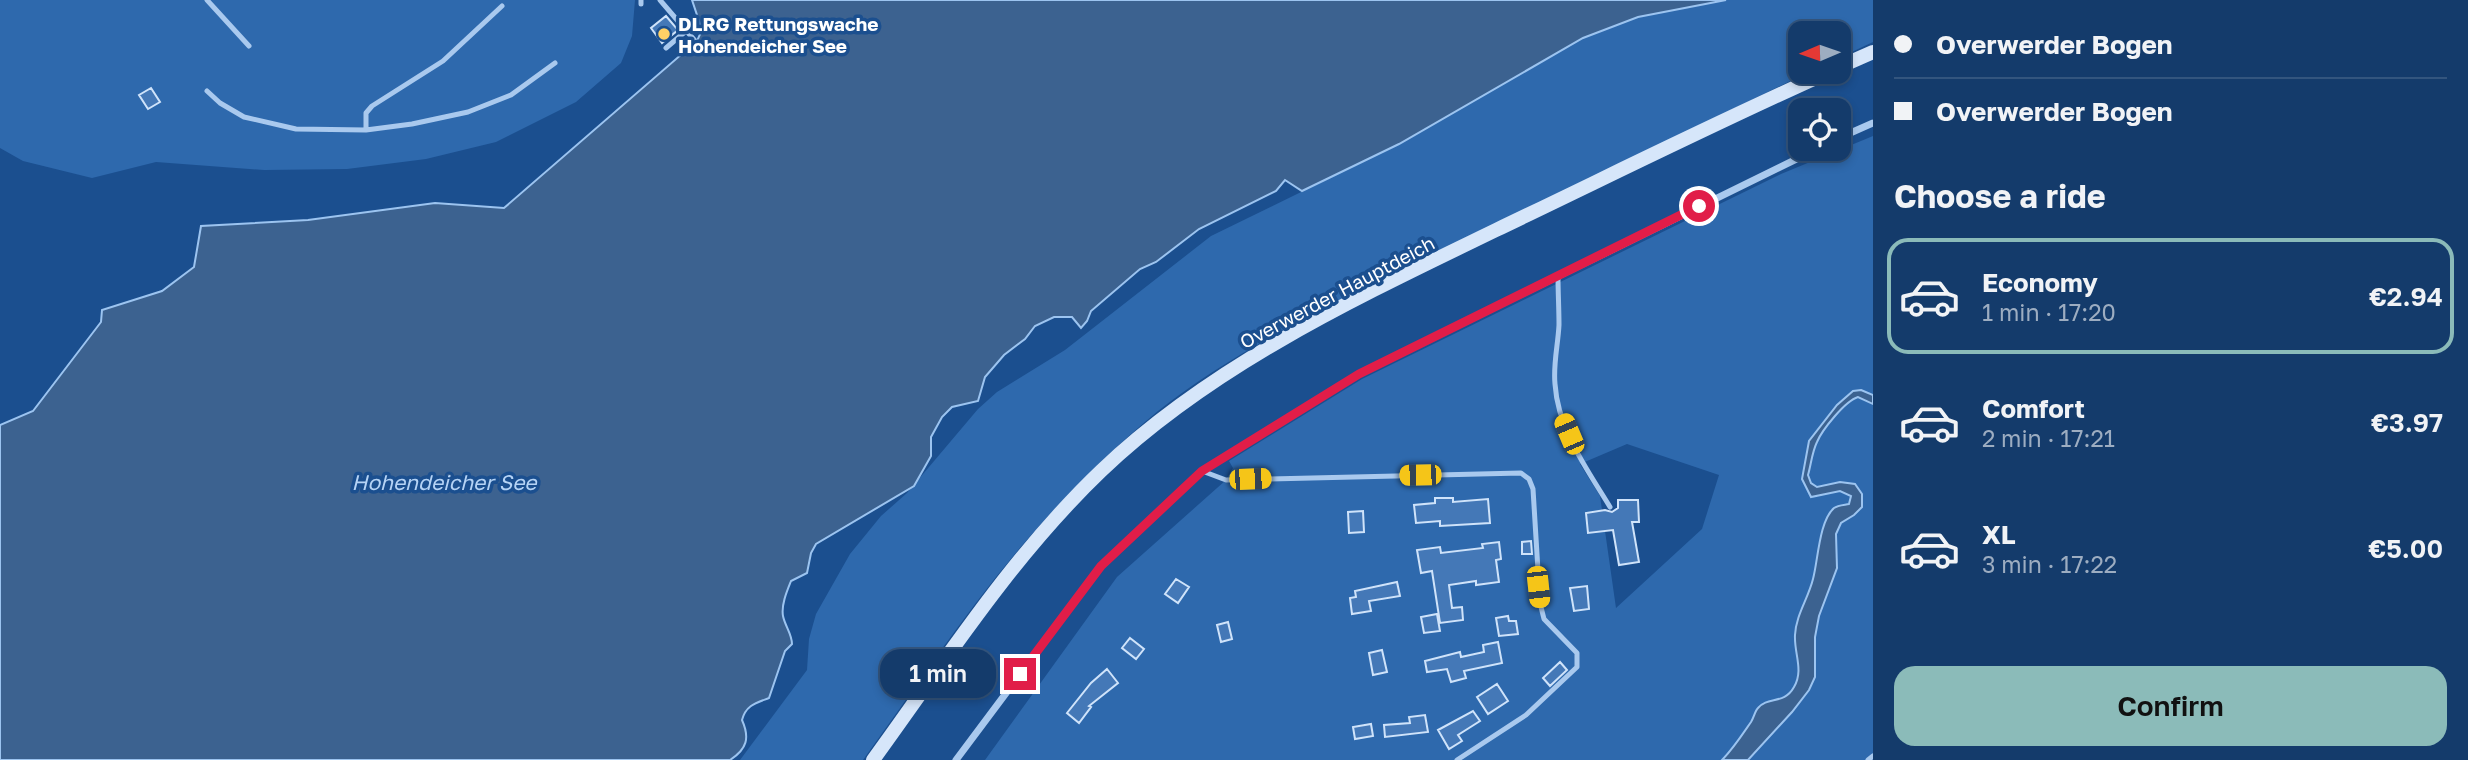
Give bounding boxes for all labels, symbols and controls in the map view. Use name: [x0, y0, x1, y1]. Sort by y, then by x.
place label: DLRG Rettungswache Hohendeicher See: [678, 12, 878, 57]
north arrow: [1788, 21, 1852, 84]
map controls: [1788, 21, 1851, 161]
marker: DLRG Rettungswache Hohendeicher See: [656, 26, 672, 42]
text: Overwerder Bogen: [1936, 29, 2173, 60]
text: Overwerder Bogen: [1936, 96, 2173, 127]
button: locate: [1788, 98, 1851, 161]
text: Choose a ride: [1894, 177, 2106, 215]
route start: [1683, 190, 1715, 222]
street label: Overwerder Hauptdeich: [1236, 231, 1438, 353]
icon: car: [1898, 265, 1961, 328]
text: Economy: [1982, 267, 2098, 298]
text: €2.94: [2369, 281, 2443, 312]
text: 1 min · 17:20: [1982, 298, 2116, 326]
icon: car: [1898, 391, 1961, 454]
text: Comfort: [1982, 393, 2085, 424]
text: €3.97: [2371, 407, 2443, 438]
car: [1552, 411, 1587, 457]
text: 2 min · 17:21: [1982, 424, 2115, 452]
car: [1399, 464, 1442, 486]
car: [1229, 468, 1272, 490]
water label: Hohendeicher See: [351, 469, 538, 495]
icon: car: [1898, 517, 1961, 580]
text: XL: [1982, 519, 2016, 550]
text: €5.00: [2368, 533, 2443, 564]
text: 3 min · 17:22: [1982, 550, 2117, 578]
car: [1526, 565, 1551, 609]
callout: 1 min: [880, 650, 996, 698]
route end: [1004, 658, 1036, 690]
text: 1 min: [909, 659, 967, 687]
button: Confirm: [1894, 666, 2447, 746]

